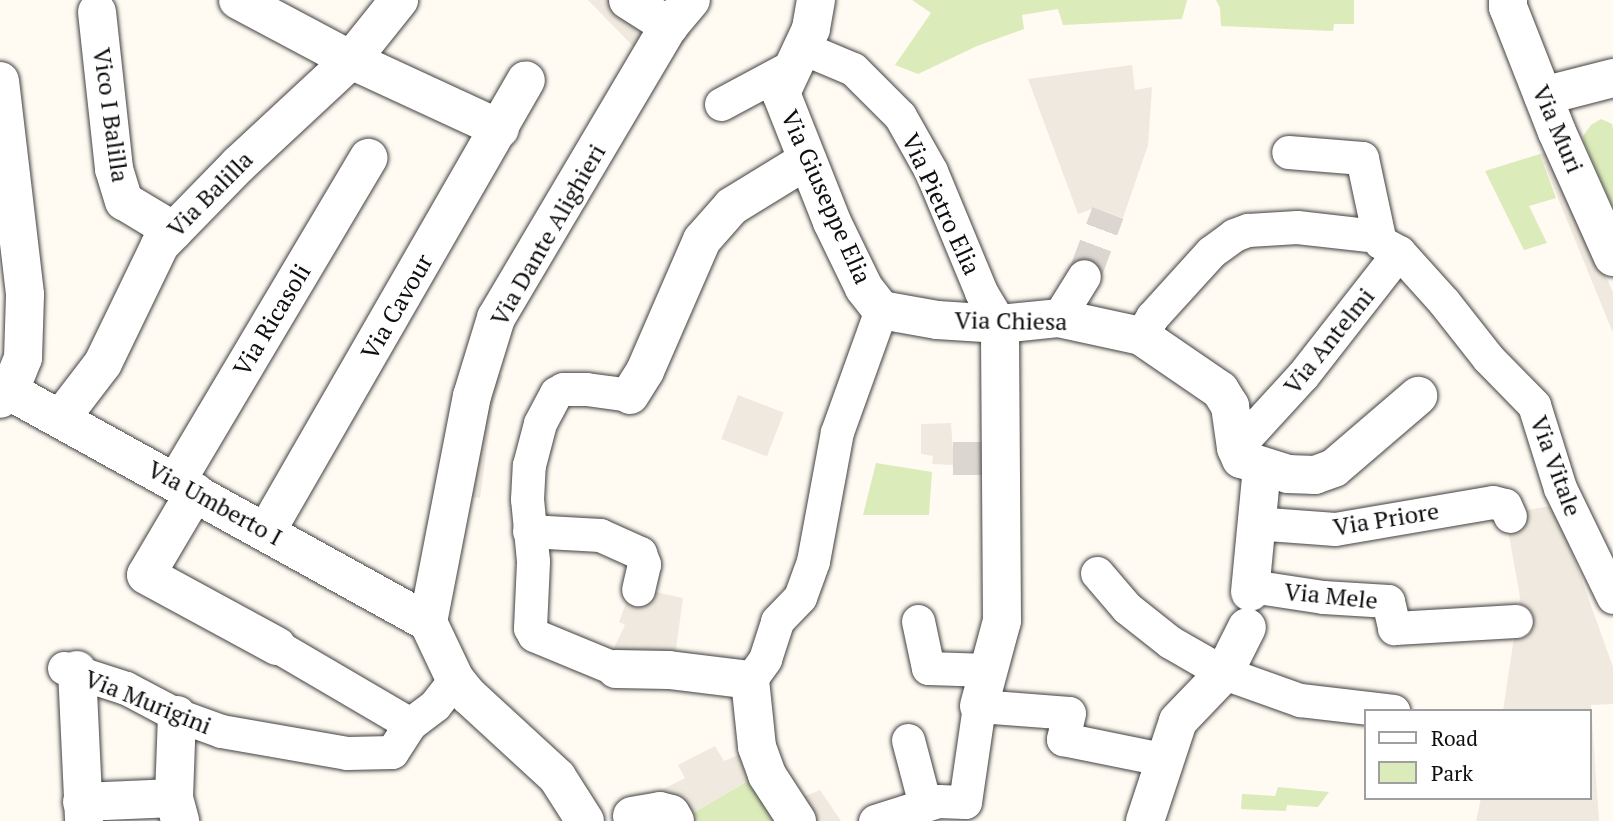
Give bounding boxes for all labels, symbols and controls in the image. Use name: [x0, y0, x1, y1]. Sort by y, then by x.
street label: Vico I Balilla: [87, 46, 135, 184]
street label: Via Muri: [1527, 81, 1589, 177]
street label: Via Giuseppe Elia: [775, 106, 877, 288]
street label: Via Pietro Elia: [896, 129, 986, 279]
street label: Via Dante Alighieri: [484, 139, 612, 331]
street label: Via Balilla: [161, 145, 259, 243]
street label: Via Cavour: [355, 249, 439, 365]
street label: Via Ricasoli: [227, 259, 317, 381]
street label: Via Antelmi: [1277, 282, 1381, 400]
street label: Via Chiesa: [954, 306, 1068, 336]
street label: Via Vitale: [1524, 411, 1588, 521]
street label: Via Umberto I: [143, 454, 287, 552]
street label: Via Priore: [1331, 496, 1441, 542]
street label: Via Mele: [1283, 577, 1379, 615]
street label: Via Murigini: [81, 664, 215, 740]
legend: [1364, 709, 1592, 800]
text: Road: [1431, 724, 1478, 752]
text: Park: [1431, 759, 1473, 787]

